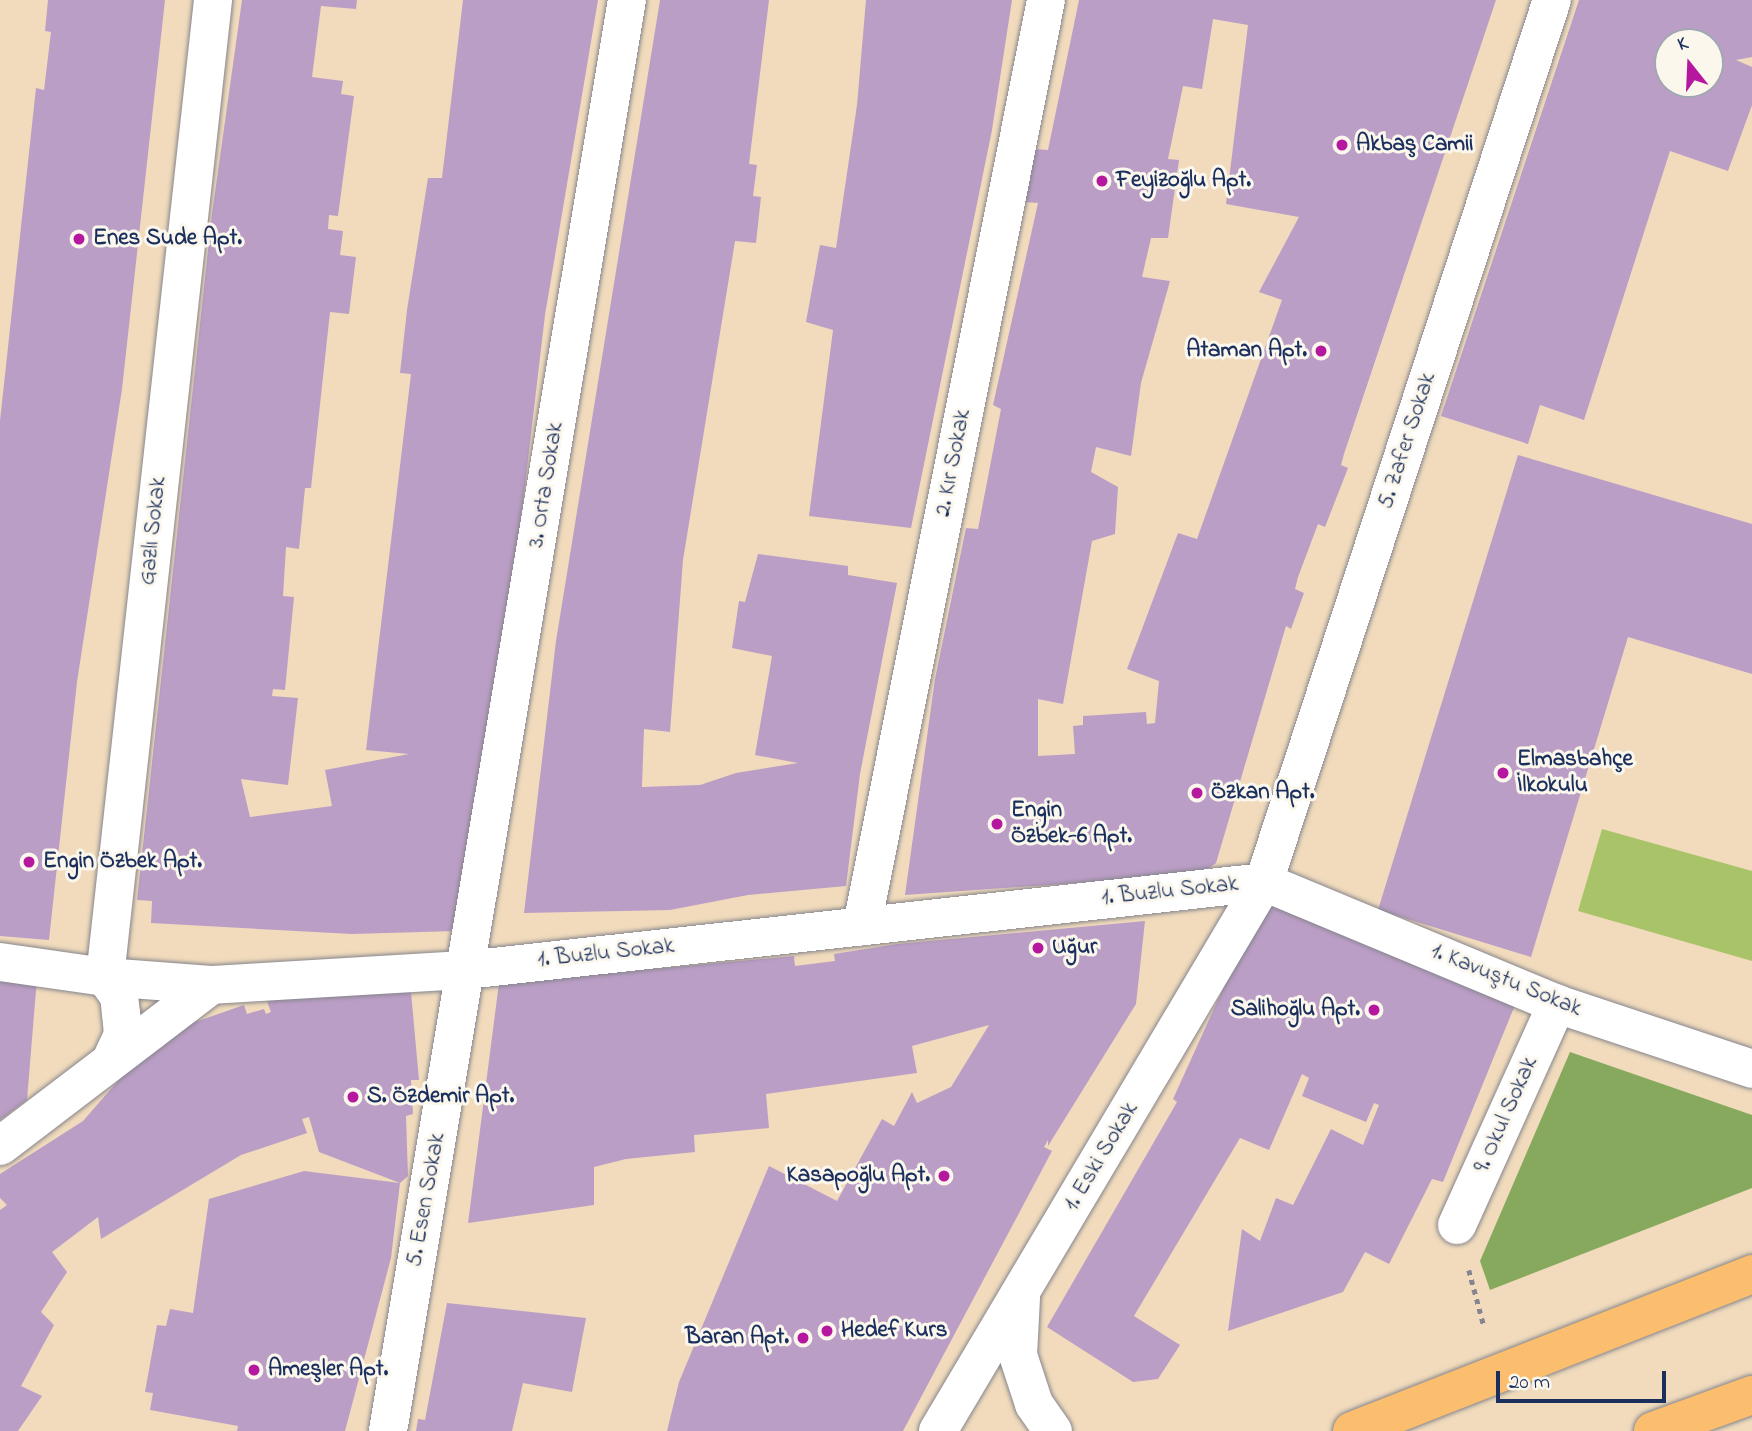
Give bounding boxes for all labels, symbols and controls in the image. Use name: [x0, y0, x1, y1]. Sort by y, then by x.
north arrow: [1654, 28, 1724, 98]
text: K: [1674, 30, 1692, 59]
place label: Akbaş Camii: [1356, 131, 1473, 159]
marker: Akbaş Camii: [1334, 137, 1350, 153]
place label: Feyizoğlu Apt.: [1116, 167, 1251, 195]
marker: Feyizoğlu Apt.: [1094, 173, 1110, 189]
place label: Enes Sude Apt.: [93, 225, 242, 253]
marker: Enes Sude Apt.: [71, 231, 87, 247]
place label: Ataman Apt.: [1186, 337, 1307, 365]
marker: Ataman Apt.: [1313, 343, 1329, 359]
street label: 5. Zafer Sokak: [1373, 369, 1443, 513]
street label: 2. Kır Sokak: [930, 407, 978, 519]
street label: 3. Orta Sokak: [523, 420, 571, 550]
street label: Gazlı Sokak: [135, 475, 173, 587]
place label: Elmasbahçe İlkokulu: [1517, 746, 1633, 800]
marker: Elmasbahçe İlkokulu: [1495, 765, 1511, 781]
place label: Özkan Apt.: [1211, 779, 1314, 807]
marker: Özkan Apt.: [1189, 785, 1205, 801]
place label: Engin Özbek-6 Apt.: [1011, 797, 1132, 851]
marker: Engin Özbek-6 Apt.: [989, 816, 1005, 832]
place label: Engin Özbek Apt.: [43, 848, 202, 876]
marker: Engin Özbek Apt.: [21, 854, 37, 870]
street label: 1. Buzlu Sokak: [1100, 871, 1240, 913]
street label: 1. Buzlu Sokak: [536, 933, 676, 975]
place label: Uğur: [1052, 934, 1097, 962]
street label: 1. Kavuştu Sokak: [1427, 938, 1585, 1024]
marker: Uğur: [1030, 940, 1046, 956]
place label: Salihoğlu Apt.: [1231, 996, 1360, 1024]
marker: Salihoğlu Apt.: [1366, 1002, 1382, 1018]
street label: 9. Okul Sokak: [1469, 1053, 1545, 1177]
place label: S. Özdemir Apt.: [367, 1083, 514, 1111]
marker: S. Özdemir Apt.: [345, 1089, 361, 1105]
street label: 1. Eski Sokak: [1059, 1098, 1145, 1216]
street label: 5. Esen Sokak: [402, 1131, 452, 1269]
place label: Kasapoğlu Apt.: [787, 1162, 930, 1190]
marker: Kasapoğlu Apt.: [936, 1168, 952, 1184]
place label: Hedef Kurs: [841, 1317, 947, 1345]
marker: Hedef Kurs: [819, 1323, 835, 1339]
place label: Baran Apt.: [685, 1324, 789, 1352]
marker: Baran Apt.: [795, 1330, 811, 1346]
place label: Ameşler Apt.: [268, 1356, 388, 1384]
scale bar: [1500, 1358, 1670, 1402]
marker: Ameşler Apt.: [246, 1362, 262, 1378]
text: 20 m: [1509, 1368, 1550, 1398]

